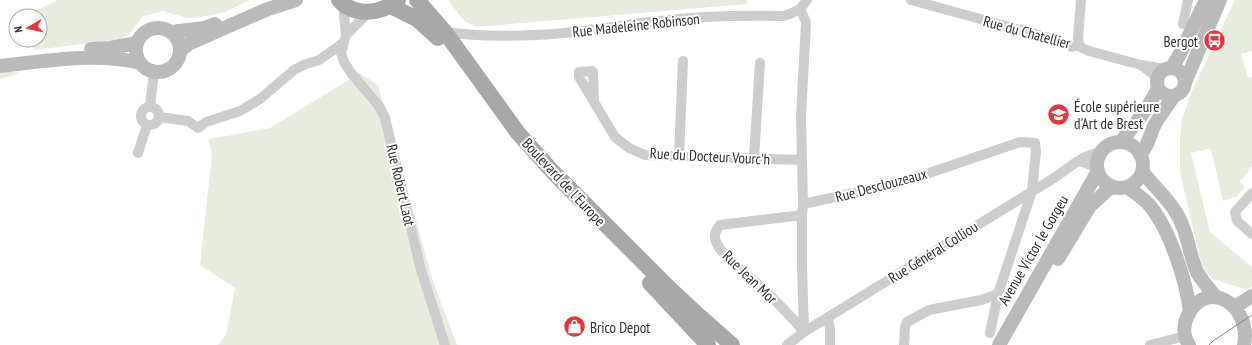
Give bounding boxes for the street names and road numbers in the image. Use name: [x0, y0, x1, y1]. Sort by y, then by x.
street label: Rue Madeleine Robinson: [571, 9, 701, 41]
street label: Rue du Chatellier: [981, 11, 1074, 53]
street label: Boulevard de l'Europe: [518, 134, 610, 230]
street label: Rue Robert Laot: [382, 142, 420, 228]
street label: Rue du Docteur Vourc'h: [649, 143, 771, 169]
street label: Rue Desclouzeaux: [833, 164, 929, 206]
street label: Avenue Victor le Gorgeu: [994, 192, 1072, 308]
street label: Rue Général Colliou: [885, 217, 981, 287]
street label: Rue Jean Mor: [719, 246, 782, 308]

